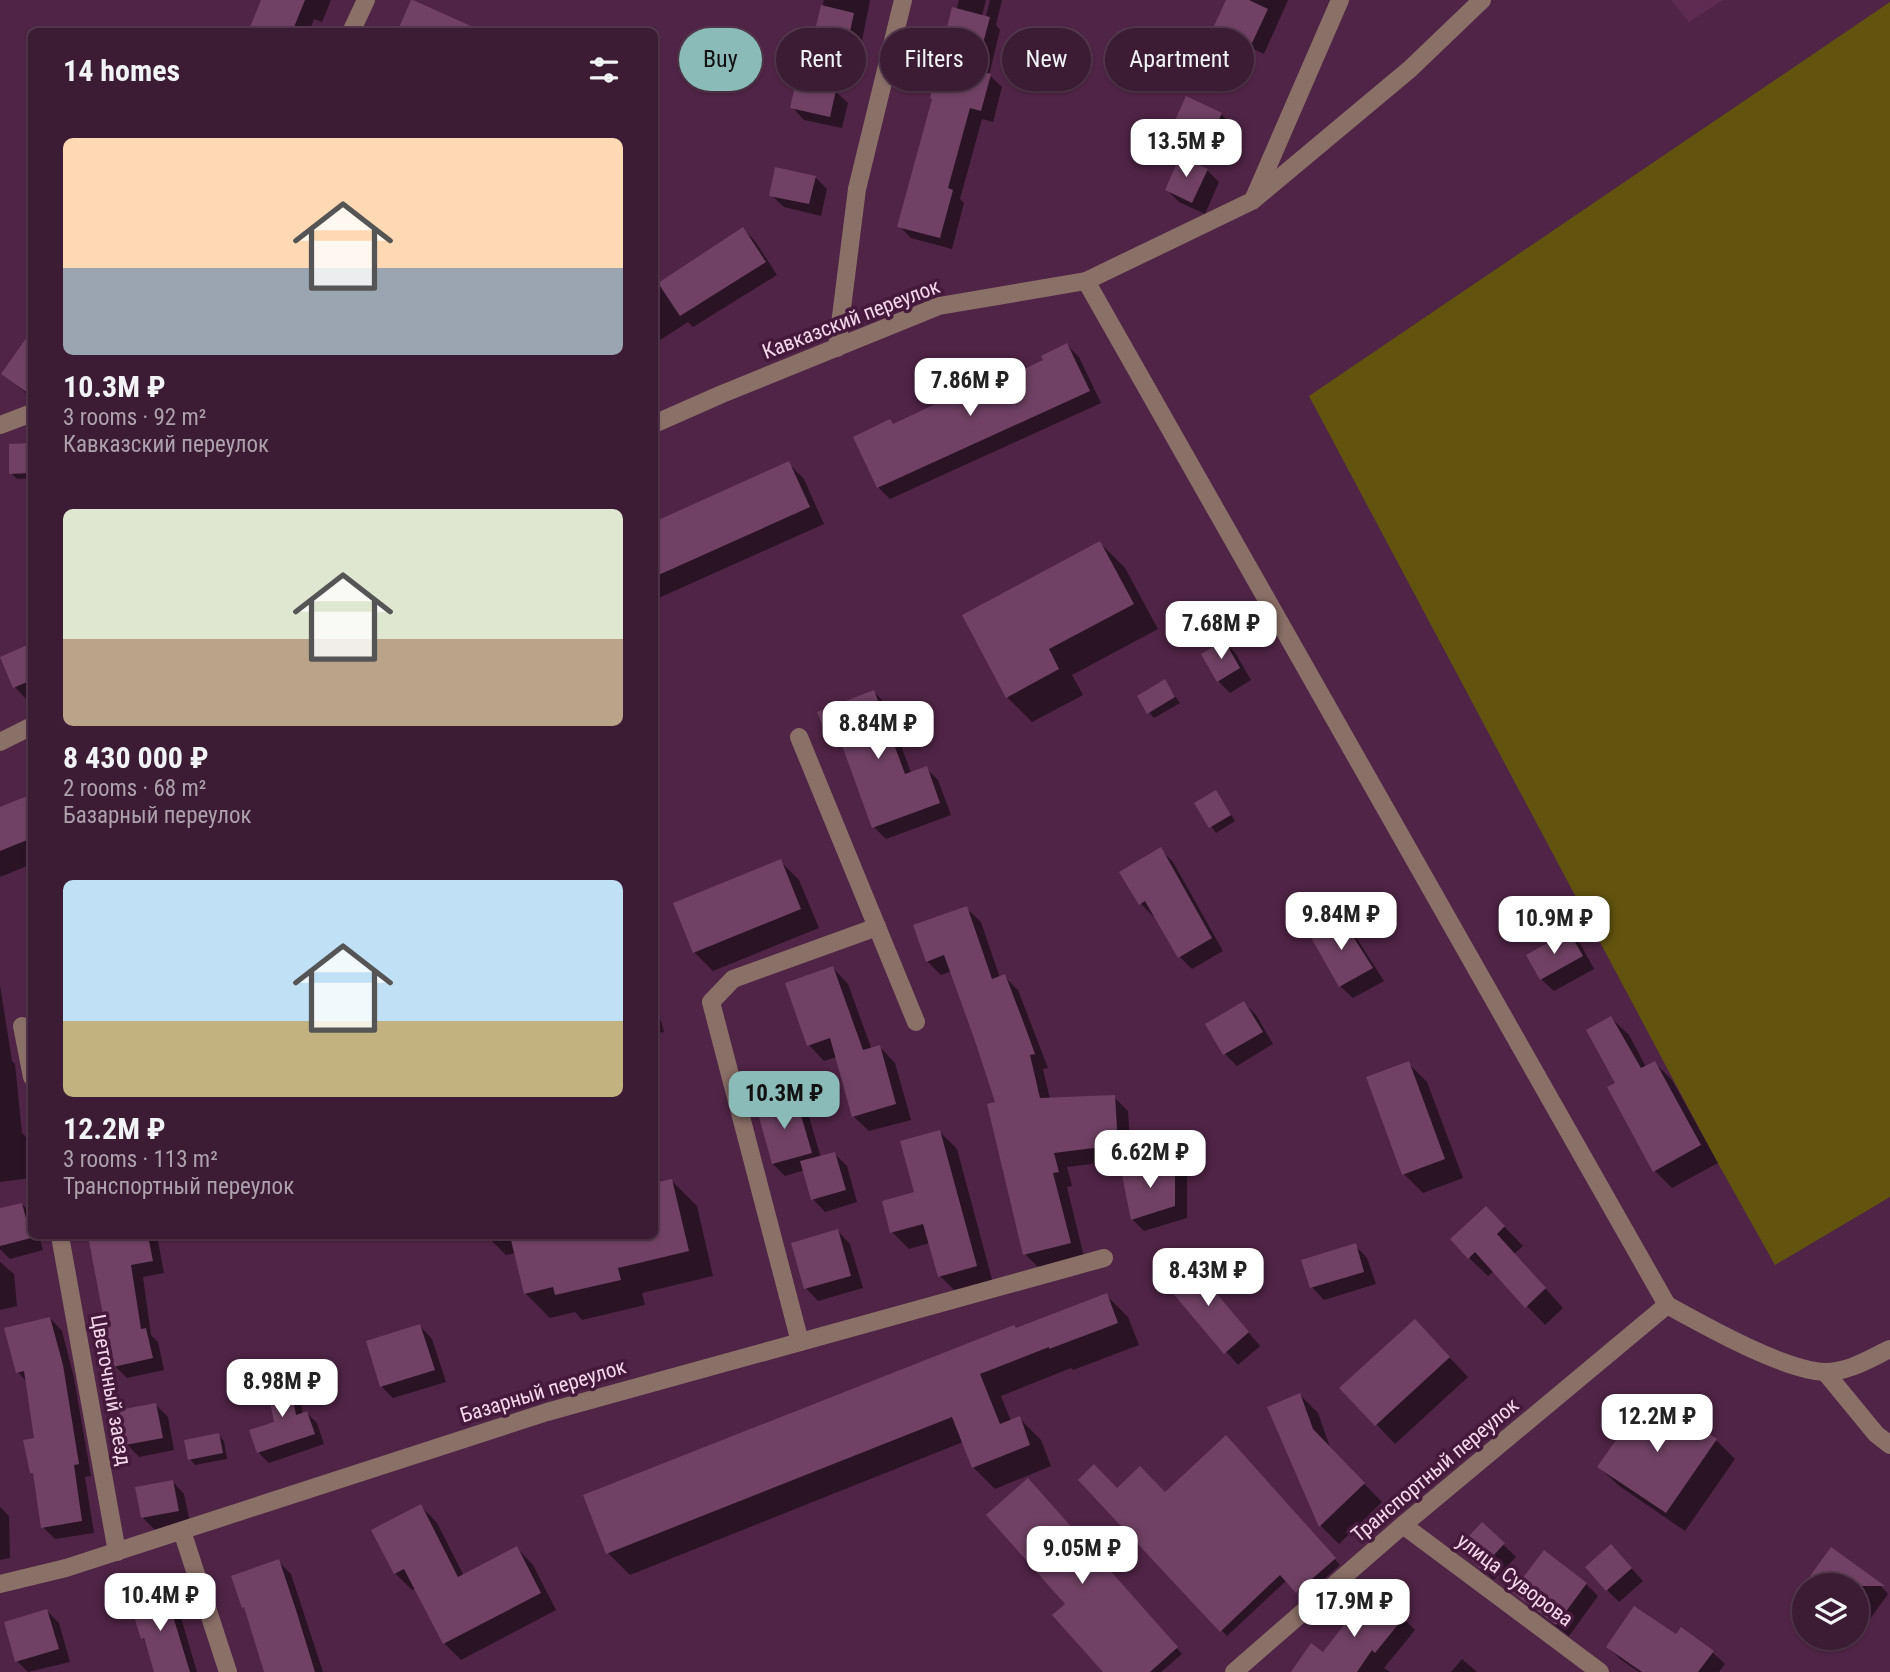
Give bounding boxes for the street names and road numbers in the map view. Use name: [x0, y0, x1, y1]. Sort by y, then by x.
street label: Кавказский переулок: [759, 274, 943, 364]
street label: Цветочный заезд: [86, 1312, 136, 1468]
street label: Базарный переулок: [457, 1354, 629, 1428]
street label: Транспортный переулок: [1346, 1393, 1524, 1547]
street label: улица Суворова: [1452, 1529, 1578, 1631]

